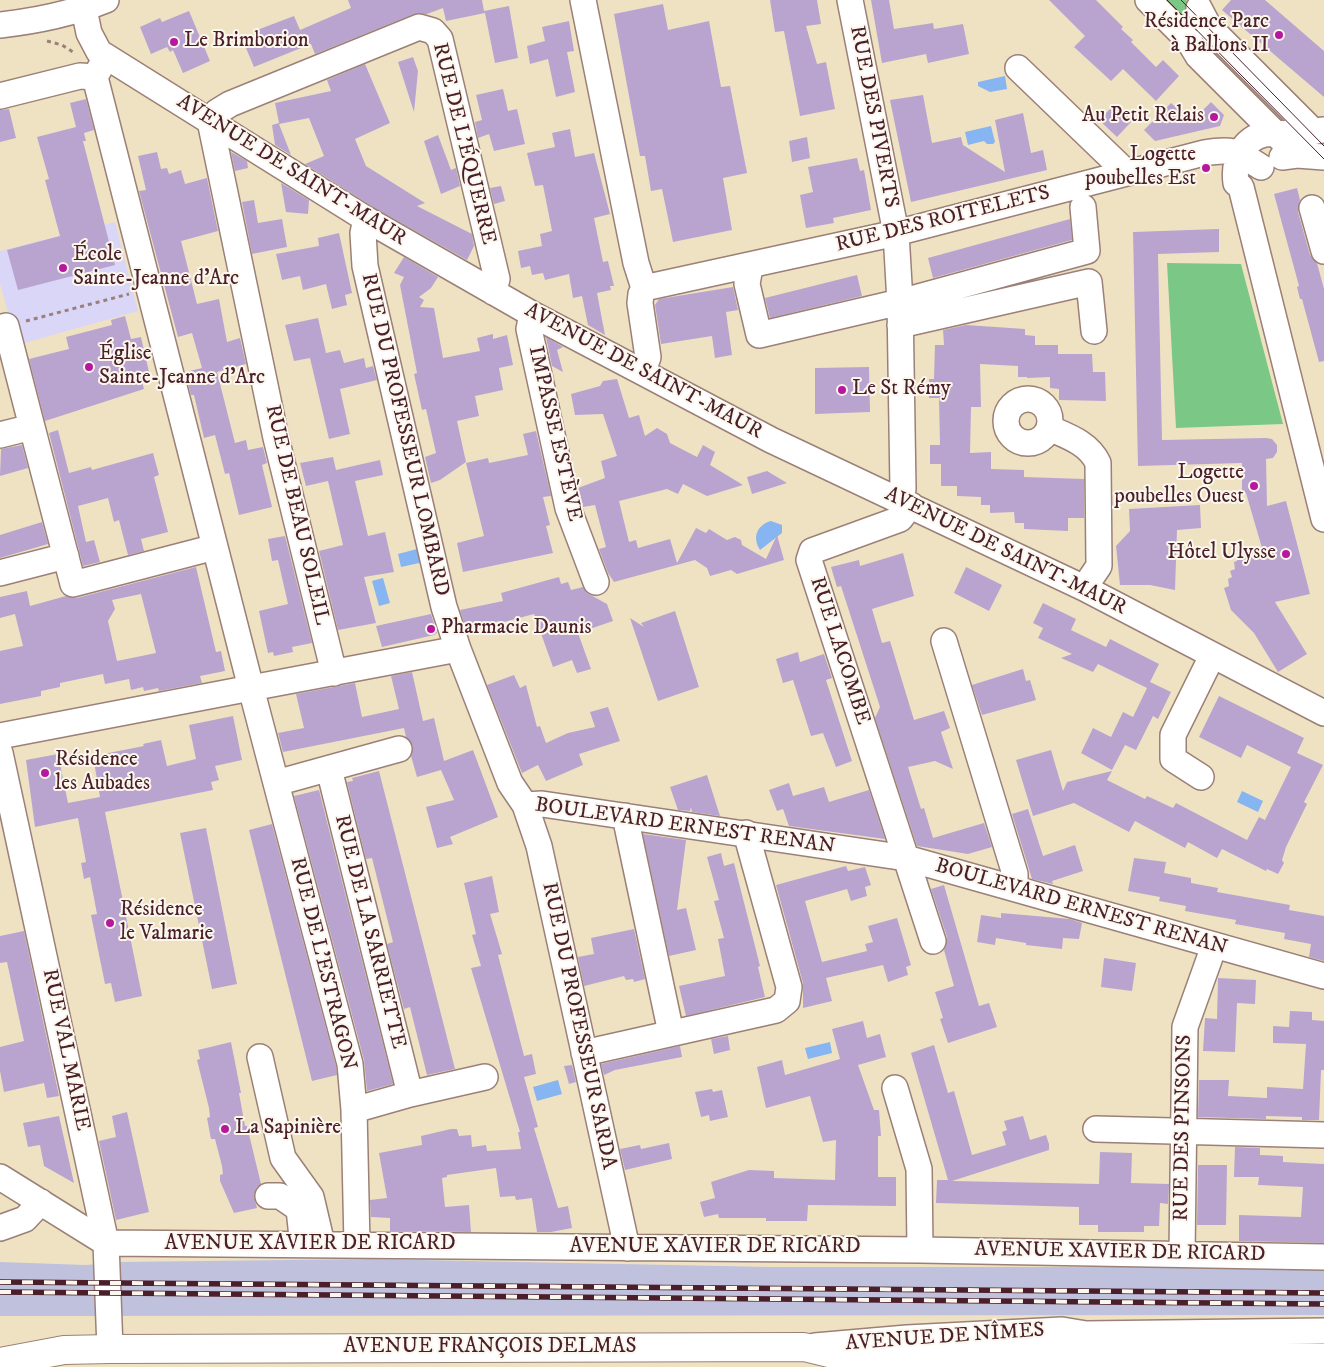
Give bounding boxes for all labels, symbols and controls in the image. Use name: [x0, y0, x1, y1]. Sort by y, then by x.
place label: Résidence Parc à Ballons II: [1144, 10, 1269, 60]
street label: RUE DES PIVERTS: [843, 24, 903, 210]
place label: Le Brimborion: [184, 29, 309, 55]
marker: Résidence Parc à Ballons II: [1273, 29, 1285, 41]
marker: Le Brimborion: [168, 36, 180, 48]
street label: RUE DE L'ÉQUERRE: [426, 40, 500, 248]
street label: AVENUE DE SAINT-MAUR: [172, 90, 410, 252]
place label: Au Petit Relais: [1082, 104, 1204, 130]
marker: Au Petit Relais: [1208, 111, 1220, 123]
place label: Logette poubelles Est: [1085, 143, 1196, 193]
marker: Logette poubelles Est: [1200, 162, 1212, 174]
street label: RUE DES ROITELETS: [833, 181, 1053, 259]
place label: École Sainte-Jeanne d'Arc: [73, 243, 239, 293]
marker: École Sainte-Jeanne d'Arc: [57, 262, 69, 274]
street label: RUE DU PROFESSEUR LOMBARD: [355, 271, 453, 599]
street label: AVENUE DE SAINT-MAUR: [520, 299, 766, 445]
place label: Église Sainte-Jeanne d'Arc: [99, 342, 265, 392]
street label: IMPASSE ESTÈVE: [522, 344, 586, 524]
marker: Église Sainte-Jeanne d'Arc: [83, 361, 95, 373]
place label: Le St Rémy: [852, 377, 951, 403]
marker: Le St Rémy: [836, 384, 848, 396]
street label: RUE DE BEAU SOLEIL: [258, 402, 334, 628]
place label: Logette poubelles Ouest: [1114, 461, 1244, 511]
marker: Logette poubelles Ouest: [1248, 480, 1260, 492]
street label: AVENUE DE SAINT-MAUR: [880, 482, 1130, 622]
place label: Hôtel Ulysse: [1167, 541, 1276, 567]
marker: Hôtel Ulysse: [1280, 548, 1292, 560]
street label: RUE LACOMBE: [803, 574, 875, 728]
place label: Pharmacie Daunis: [441, 616, 591, 642]
marker: Pharmacie Daunis: [425, 623, 437, 635]
place label: Résidence les Aubades: [55, 748, 150, 798]
marker: Résidence les Aubades: [39, 767, 51, 779]
street label: BOULEVARD ERNEST RENAN: [533, 793, 837, 861]
street label: RUE DE LA SARRIETTE: [328, 812, 410, 1052]
street label: BOULEVARD ERNEST RENAN: [932, 854, 1230, 962]
street label: RUE DE L'ESTRAGON: [283, 855, 361, 1073]
street label: RUE DU PROFESSEUR SARDA: [535, 880, 621, 1172]
place label: Résidence le Valmarie: [120, 898, 213, 948]
marker: Résidence le Valmarie: [104, 917, 116, 929]
street label: RUE VAL MARIE: [36, 967, 94, 1133]
street label: RUE DES PINSONS: [1170, 1034, 1198, 1222]
place label: La Sapinière: [235, 1116, 341, 1142]
marker: La Sapinière: [219, 1123, 231, 1135]
street label: AVENUE XAVIER DE RICARD: [164, 1232, 456, 1258]
street label: AVENUE XAVIER DE RICARD: [569, 1235, 861, 1261]
street label: AVENUE XAVIER DE RICARD: [974, 1238, 1266, 1268]
street label: AVENUE DE NÎMES: [845, 1318, 1045, 1358]
street label: AVENUE FRANÇOIS DELMAS: [344, 1335, 636, 1361]

